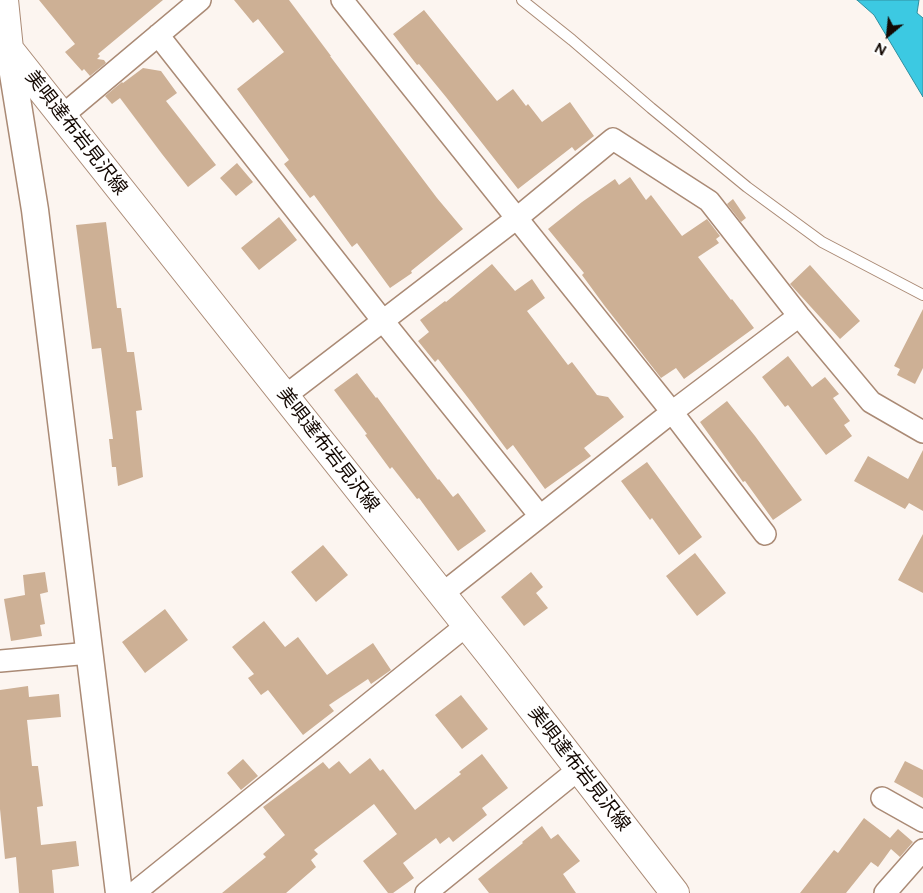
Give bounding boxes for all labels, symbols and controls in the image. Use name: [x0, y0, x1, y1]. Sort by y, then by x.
north arrow: [863, 10, 913, 60]
text: N: [872, 39, 890, 59]
street label: 美唄達布岩見沢線: [20, 66, 132, 200]
street label: 美唄達布岩見沢線: [272, 383, 384, 517]
street label: 美唄達布岩見沢線: [523, 702, 635, 836]

